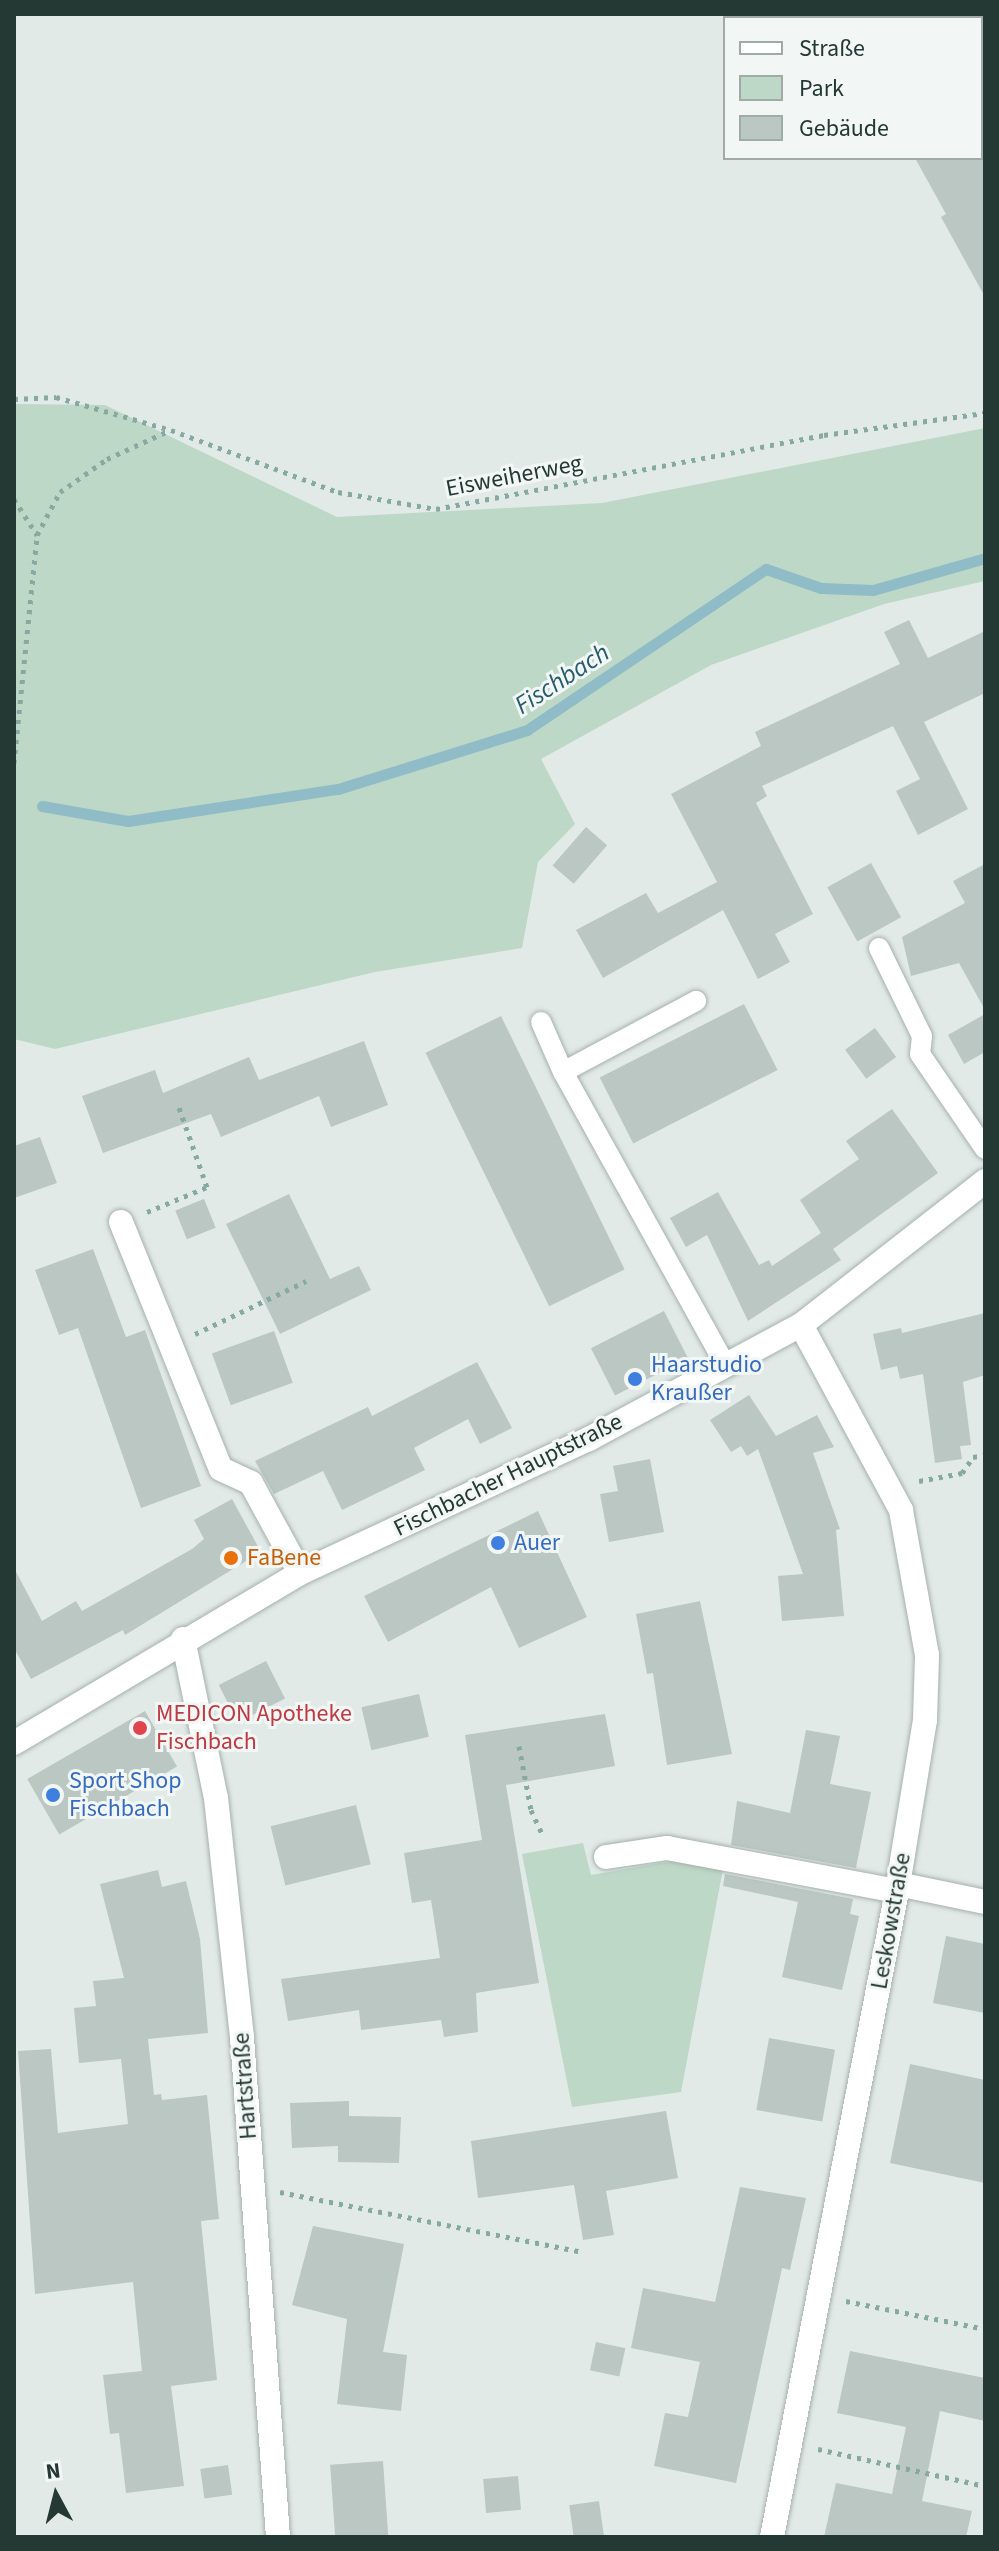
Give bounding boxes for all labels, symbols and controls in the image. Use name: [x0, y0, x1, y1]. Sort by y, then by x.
legend: [723, 16, 983, 160]
text: Straße: [799, 31, 865, 66]
text: Park: [799, 71, 844, 106]
text: Gebäude: [799, 111, 889, 146]
street label: Eisweiherweg: [443, 449, 585, 503]
water label: Fischbach: [509, 637, 615, 721]
place label: Haarstudio Kraußer: [651, 1351, 762, 1407]
marker: Haarstudio Kraußer: [626, 1370, 644, 1388]
street label: Fischbacher Hauptstraße: [389, 1407, 627, 1543]
place label: Auer: [514, 1529, 560, 1557]
marker: Auer: [489, 1534, 507, 1552]
place label: FaBene: [247, 1544, 321, 1572]
marker: FaBene: [222, 1549, 240, 1567]
place label: MEDICON Apotheke Fischbach: [156, 1700, 352, 1756]
marker: MEDICON Apotheke Fischbach: [131, 1719, 149, 1737]
place label: Sport Shop Fischbach: [69, 1767, 182, 1823]
marker: Sport Shop Fischbach: [44, 1786, 62, 1804]
street label: Leskowstraße: [865, 1850, 917, 1992]
street label: Hartstraße: [227, 2032, 263, 2140]
text: N: [44, 2454, 62, 2488]
north arrow: [16, 2455, 96, 2535]

